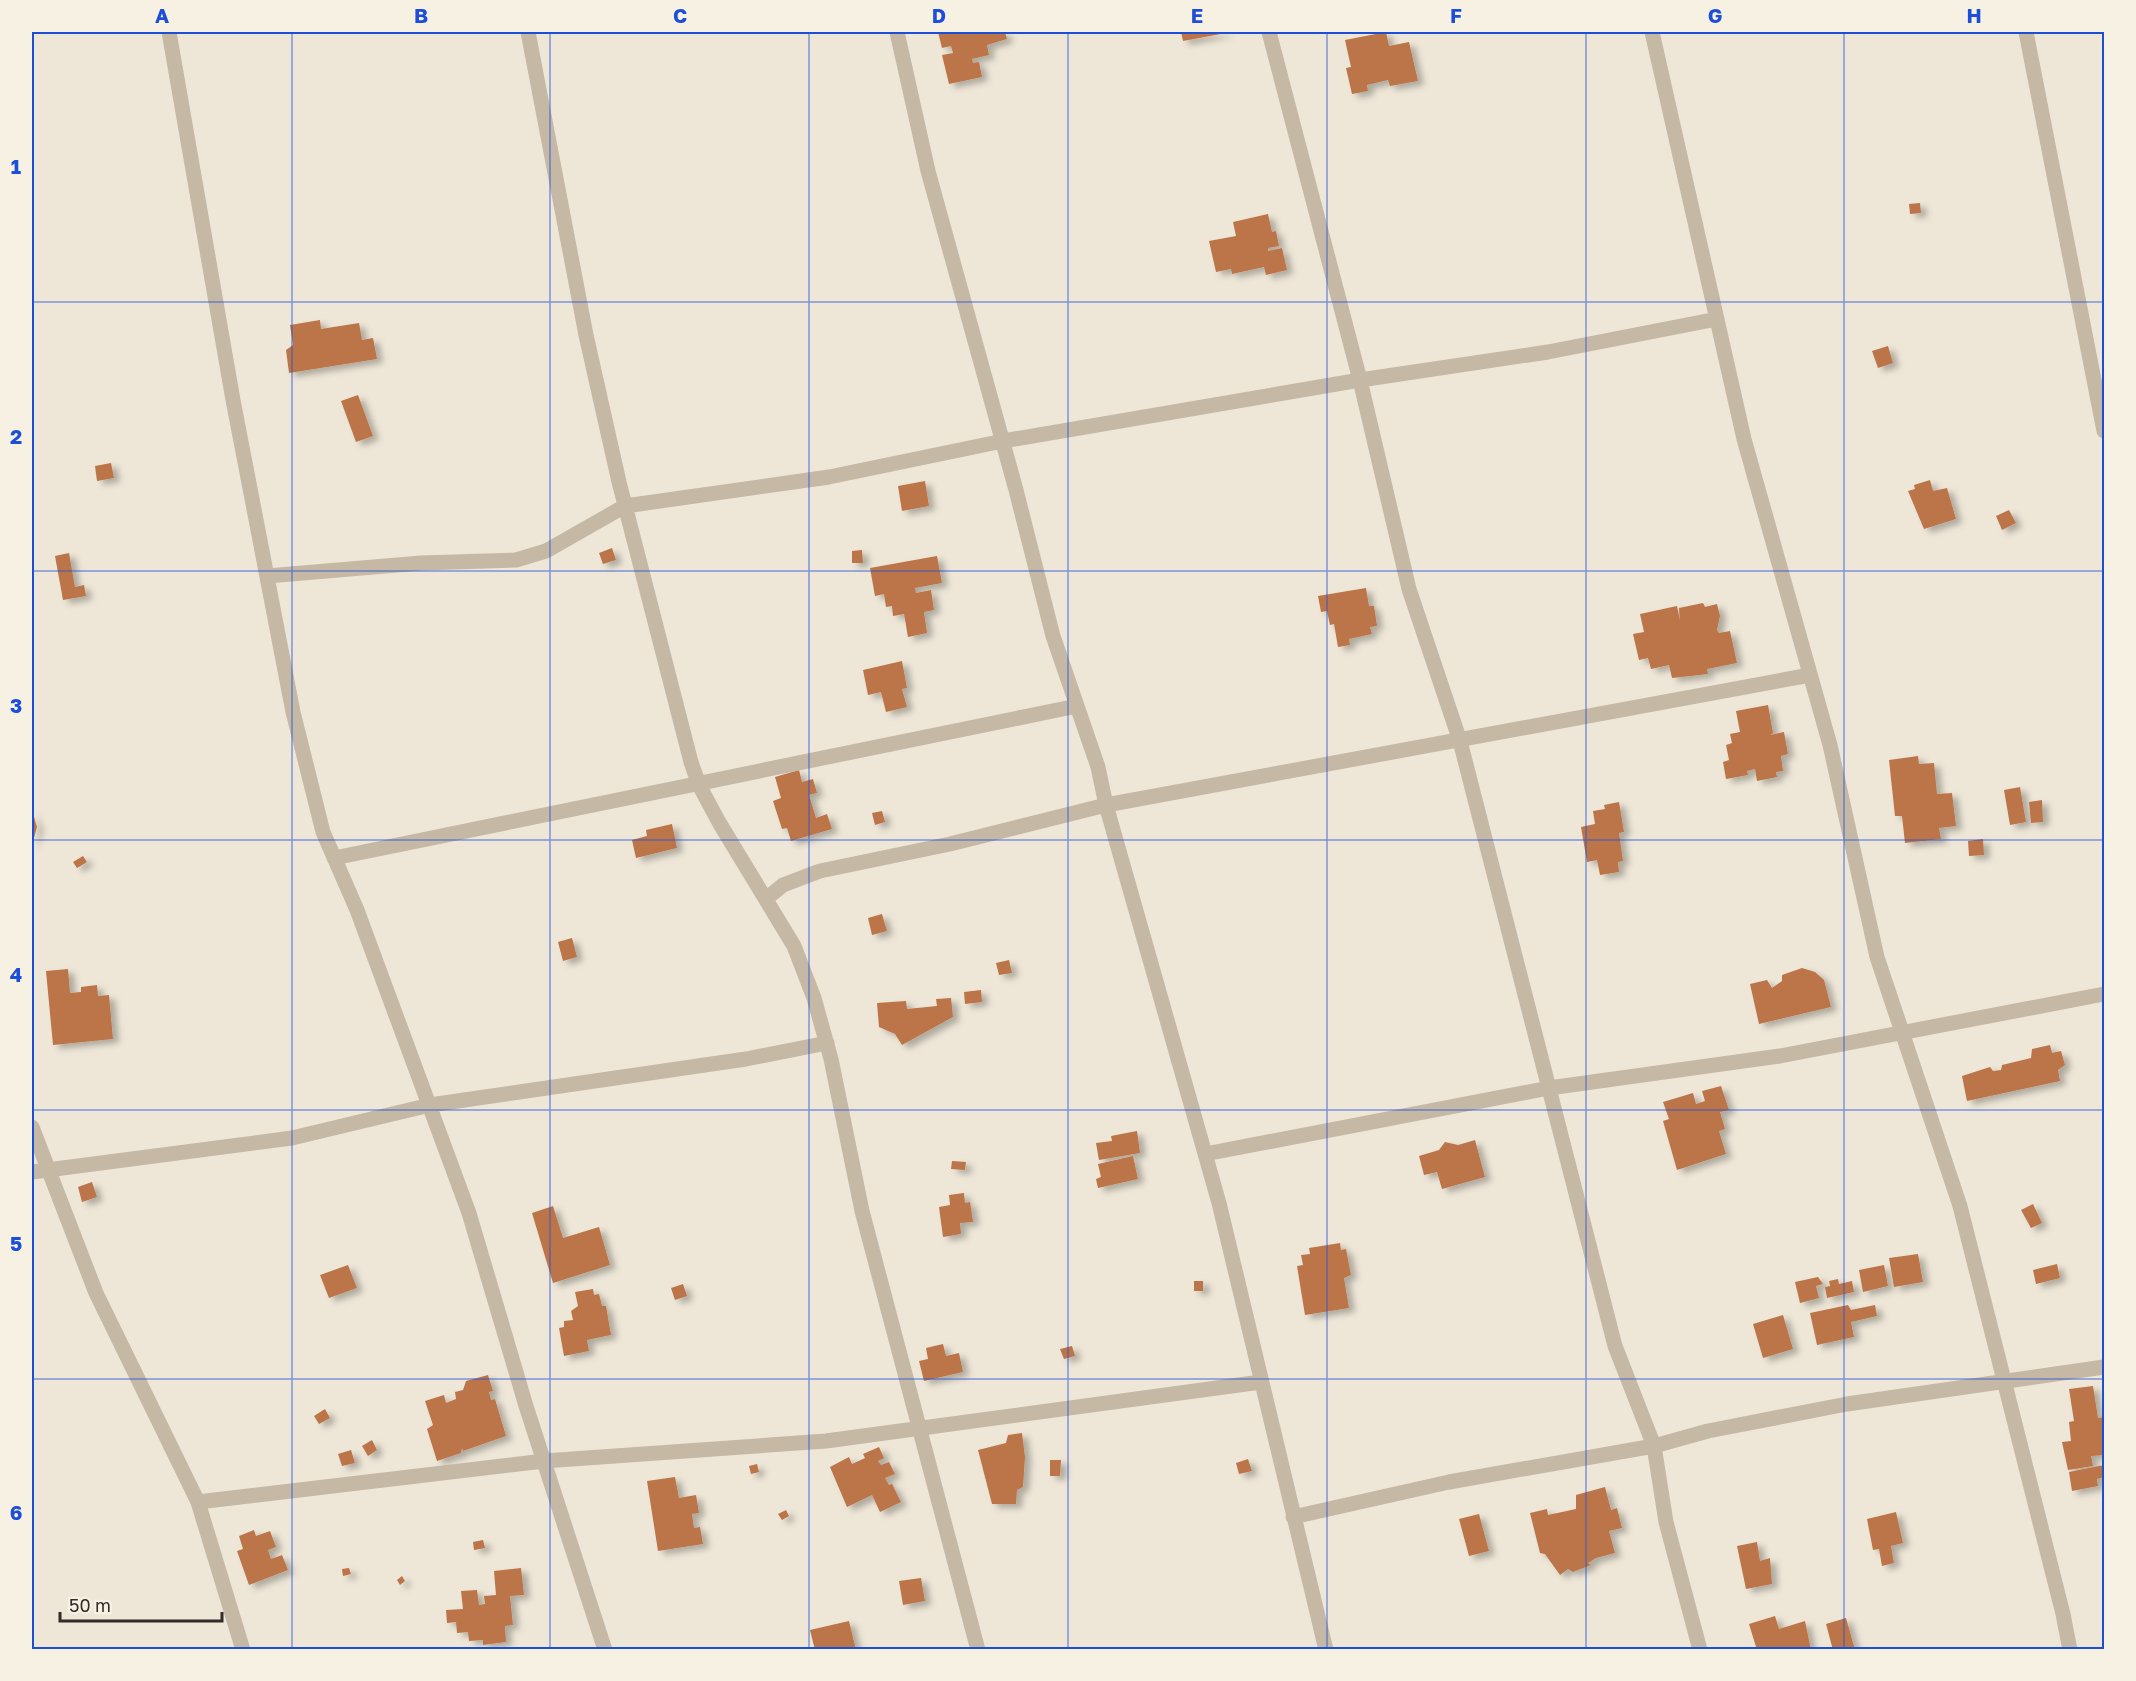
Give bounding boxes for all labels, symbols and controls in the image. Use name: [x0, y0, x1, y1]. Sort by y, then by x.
text: A: [155, 3, 169, 27]
text: B: [414, 3, 428, 27]
text: C: [673, 3, 687, 27]
text: D: [932, 3, 946, 27]
text: E: [1191, 3, 1203, 27]
text: F: [1450, 3, 1462, 27]
text: G: [1708, 3, 1722, 27]
text: H: [1966, 3, 1982, 27]
text: 1: [11, 154, 21, 178]
text: 2: [10, 424, 22, 448]
text: 3: [10, 693, 22, 717]
text: 4: [10, 962, 22, 986]
text: 5: [10, 1231, 22, 1255]
text: 6: [10, 1500, 22, 1524]
scale bar: [60, 1585, 222, 1623]
text: 50 m: [69, 1594, 111, 1616]

